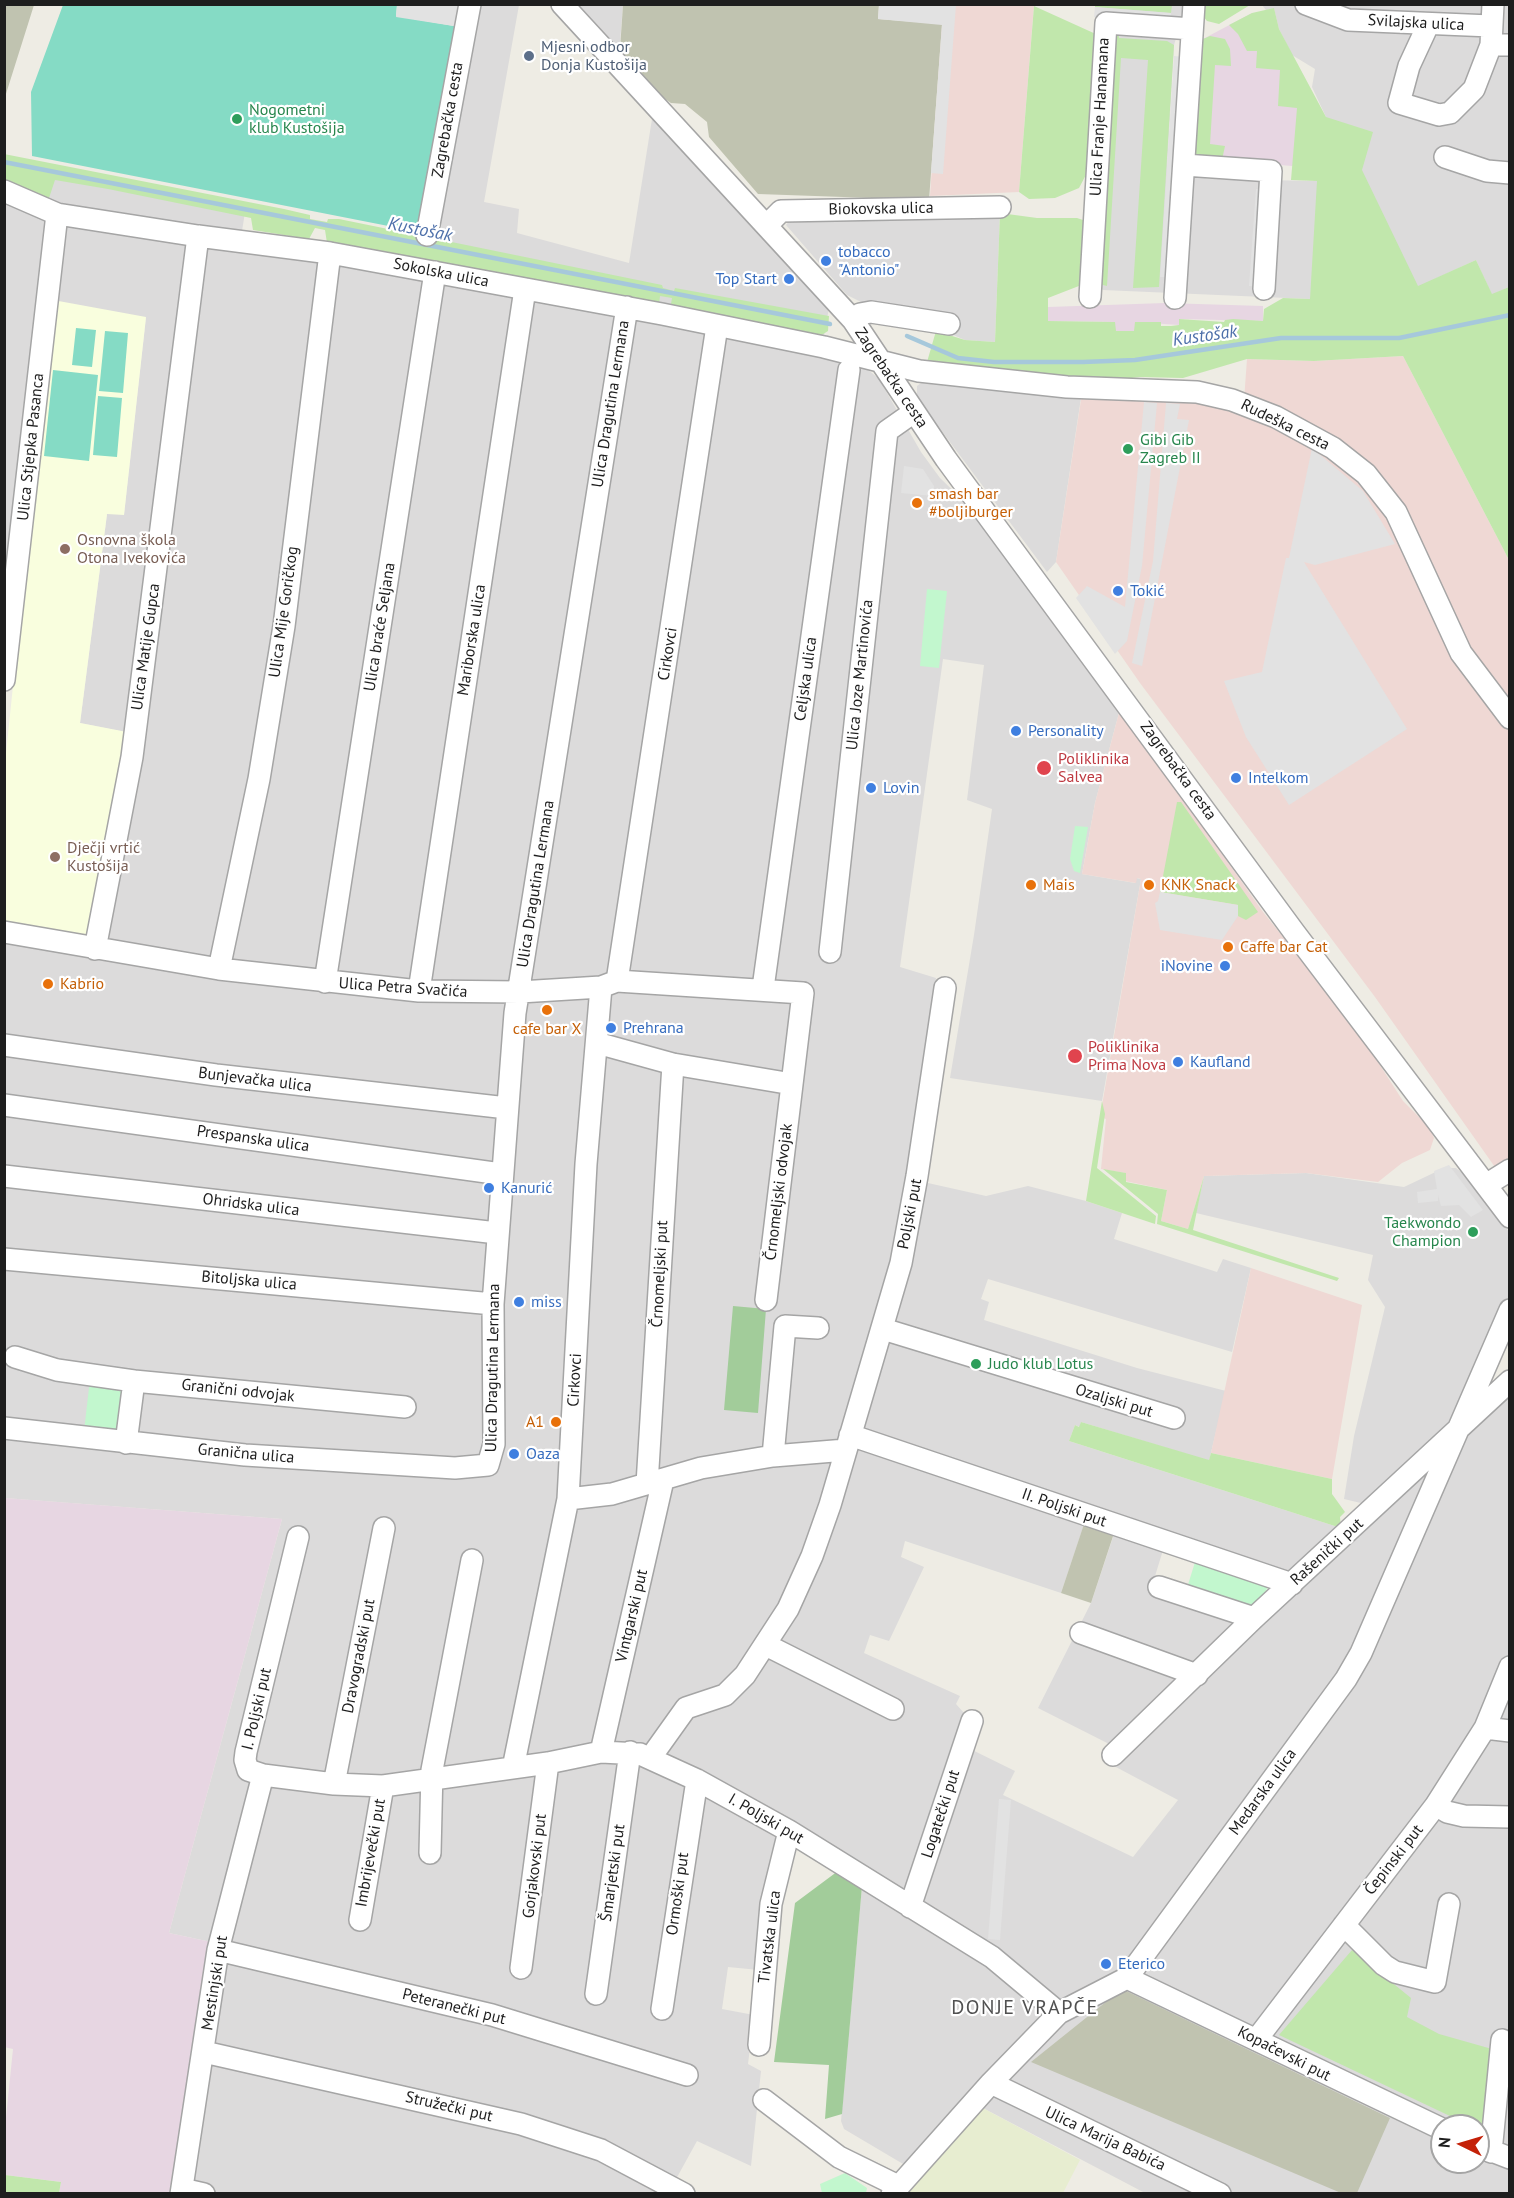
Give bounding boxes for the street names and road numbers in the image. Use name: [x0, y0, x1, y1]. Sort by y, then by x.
street label: Svilajska ulica: [1367, 11, 1465, 35]
street label: Ulica Franje Hanamana: [1086, 37, 1114, 197]
street label: Zagrebačka cesta: [428, 61, 468, 179]
street label: Biokovska ulica: [828, 198, 934, 220]
street label: Sokolska ulica: [391, 254, 491, 292]
street label: Ulica Dragutina Lermana: [588, 319, 634, 489]
street label: Zagrebačka cesta: [850, 324, 932, 432]
street label: Ulica Stjepka Pasanca: [14, 372, 48, 522]
street label: Rudeška cesta: [1237, 395, 1333, 455]
street label: Ulica Mije Goričkog: [265, 545, 303, 679]
street label: Ulica braće Seljana: [360, 561, 400, 693]
street label: Ulica Matije Gupca: [128, 582, 164, 712]
street label: Mariborska ulica: [454, 583, 490, 697]
street label: Ulica Joze Martinovića: [843, 599, 877, 751]
street label: Cirkovci: [654, 626, 682, 682]
street label: Celjska ulica: [791, 636, 821, 722]
street label: Zagrebačka cesta: [1136, 718, 1220, 824]
street label: Ulica Dragutina Lermana: [513, 799, 559, 969]
street label: Ulica Petra Svačića: [338, 974, 468, 1002]
street label: Bunjevačka ulica: [197, 1064, 313, 1096]
street label: Prespanska ulica: [196, 1122, 310, 1156]
street label: Črnomeljski odvojak: [761, 1122, 797, 1262]
street label: Poljski put: [894, 1177, 926, 1251]
street label: Ohridska ulica: [202, 1190, 300, 1220]
street label: Črnomeljski put: [648, 1220, 672, 1328]
street label: Bitoljska ulica: [200, 1267, 298, 1295]
street label: Ulica Dragutina Lermana: [482, 1283, 504, 1453]
street label: Cirkovci: [564, 1353, 586, 1407]
street label: Granični odvojak: [180, 1375, 296, 1407]
street label: Ozaljski put: [1073, 1380, 1155, 1422]
street label: Granična ulica: [197, 1440, 295, 1468]
street label: II. Poljski put: [1019, 1485, 1109, 1531]
street label: Rašenički put: [1287, 1514, 1367, 1590]
street label: Vintgarski put: [612, 1568, 652, 1664]
street label: Dravogradski put: [338, 1597, 380, 1715]
street label: I. Poljski put: [238, 1666, 276, 1752]
street label: Medarska ulica: [1225, 1745, 1301, 1839]
street label: Logatečki put: [918, 1767, 964, 1861]
street label: I. Poljski put: [725, 1790, 807, 1848]
street label: Imbrijevečki put: [352, 1797, 390, 1909]
street label: Gorjakovski put: [519, 1813, 551, 1919]
street label: Čepinski put: [1361, 1821, 1427, 1899]
street label: Šmarjetski put: [597, 1823, 629, 1923]
street label: Ormoški put: [663, 1851, 693, 1937]
street label: Tivatska ulica: [755, 1889, 785, 1985]
street label: Mestinjski put: [198, 1934, 232, 2032]
street label: Peteranečki put: [400, 1985, 508, 2029]
street label: Kopačevski put: [1234, 2022, 1334, 2086]
street label: Stružečki put: [403, 2088, 495, 2126]
street label: Ulica Marija Babića: [1042, 2103, 1168, 2175]

